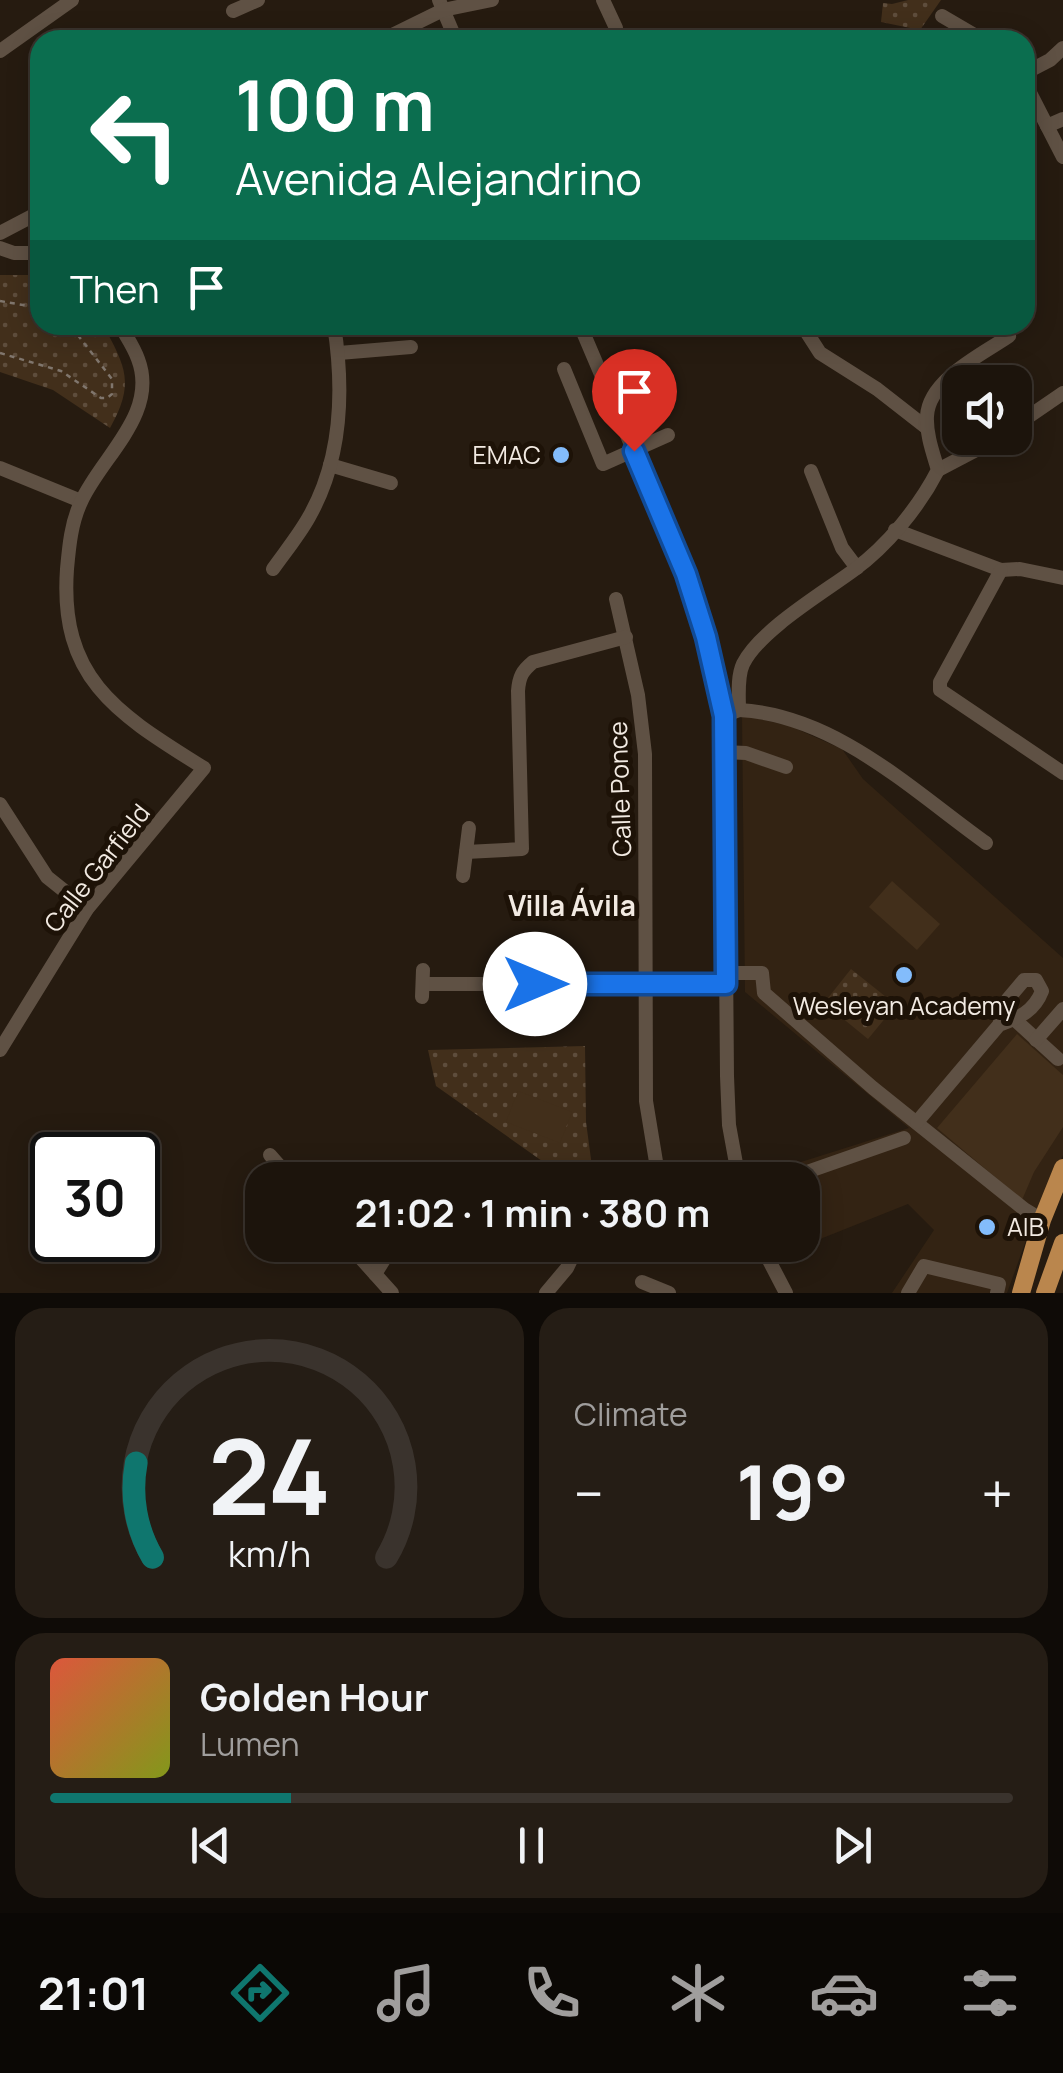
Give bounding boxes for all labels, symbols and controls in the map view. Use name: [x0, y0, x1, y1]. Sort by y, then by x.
text: 100 m: [235, 56, 435, 152]
icon: left: [70, 70, 200, 200]
text: Avenida Alejandrino: [235, 147, 642, 209]
icon: arrive: [179, 260, 234, 315]
text: Then: [70, 262, 159, 314]
pin: [592, 349, 677, 452]
icon: arrive: [607, 364, 662, 419]
map controls: [942, 365, 1032, 455]
button: sound: [942, 365, 1032, 455]
place label: EMAC: [473, 437, 541, 472]
marker: EMAC: [550, 444, 572, 466]
street label: Calle Ponce: [600, 721, 639, 857]
street label: Calle Garfield: [35, 796, 158, 939]
district label: Villa Ávila: [508, 886, 636, 924]
position arrow: [483, 932, 587, 1036]
marker: Wesleyan Academy: [893, 964, 915, 986]
place label: Wesleyan Academy: [793, 988, 1015, 1023]
speed limit sign: 30: [30, 1132, 160, 1262]
text: 21:02 · 1 min · 380 m: [355, 1186, 710, 1238]
place label: AIB: [1007, 1209, 1044, 1244]
marker: AIB: [976, 1216, 998, 1238]
text: Climate: [574, 1392, 688, 1436]
text: 24: [208, 1404, 331, 1546]
text: 19°: [736, 1440, 849, 1543]
text: −: [574, 1455, 604, 1531]
text: +: [981, 1455, 1013, 1531]
text: km/h: [228, 1529, 311, 1578]
text: Golden Hour: [200, 1670, 429, 1722]
text: Lumen: [200, 1722, 300, 1766]
icon: previous: [183, 1818, 238, 1873]
icon: pause: [504, 1818, 559, 1873]
icon: next: [825, 1818, 880, 1873]
icon: directions: [225, 1958, 295, 2028]
icon: music: [371, 1958, 441, 2028]
icon: phone: [517, 1958, 587, 2028]
icon: climate: [663, 1958, 733, 2028]
icon: car: [809, 1958, 879, 2028]
icon: filters: [955, 1958, 1025, 2028]
text: 21:01: [38, 1962, 149, 2024]

